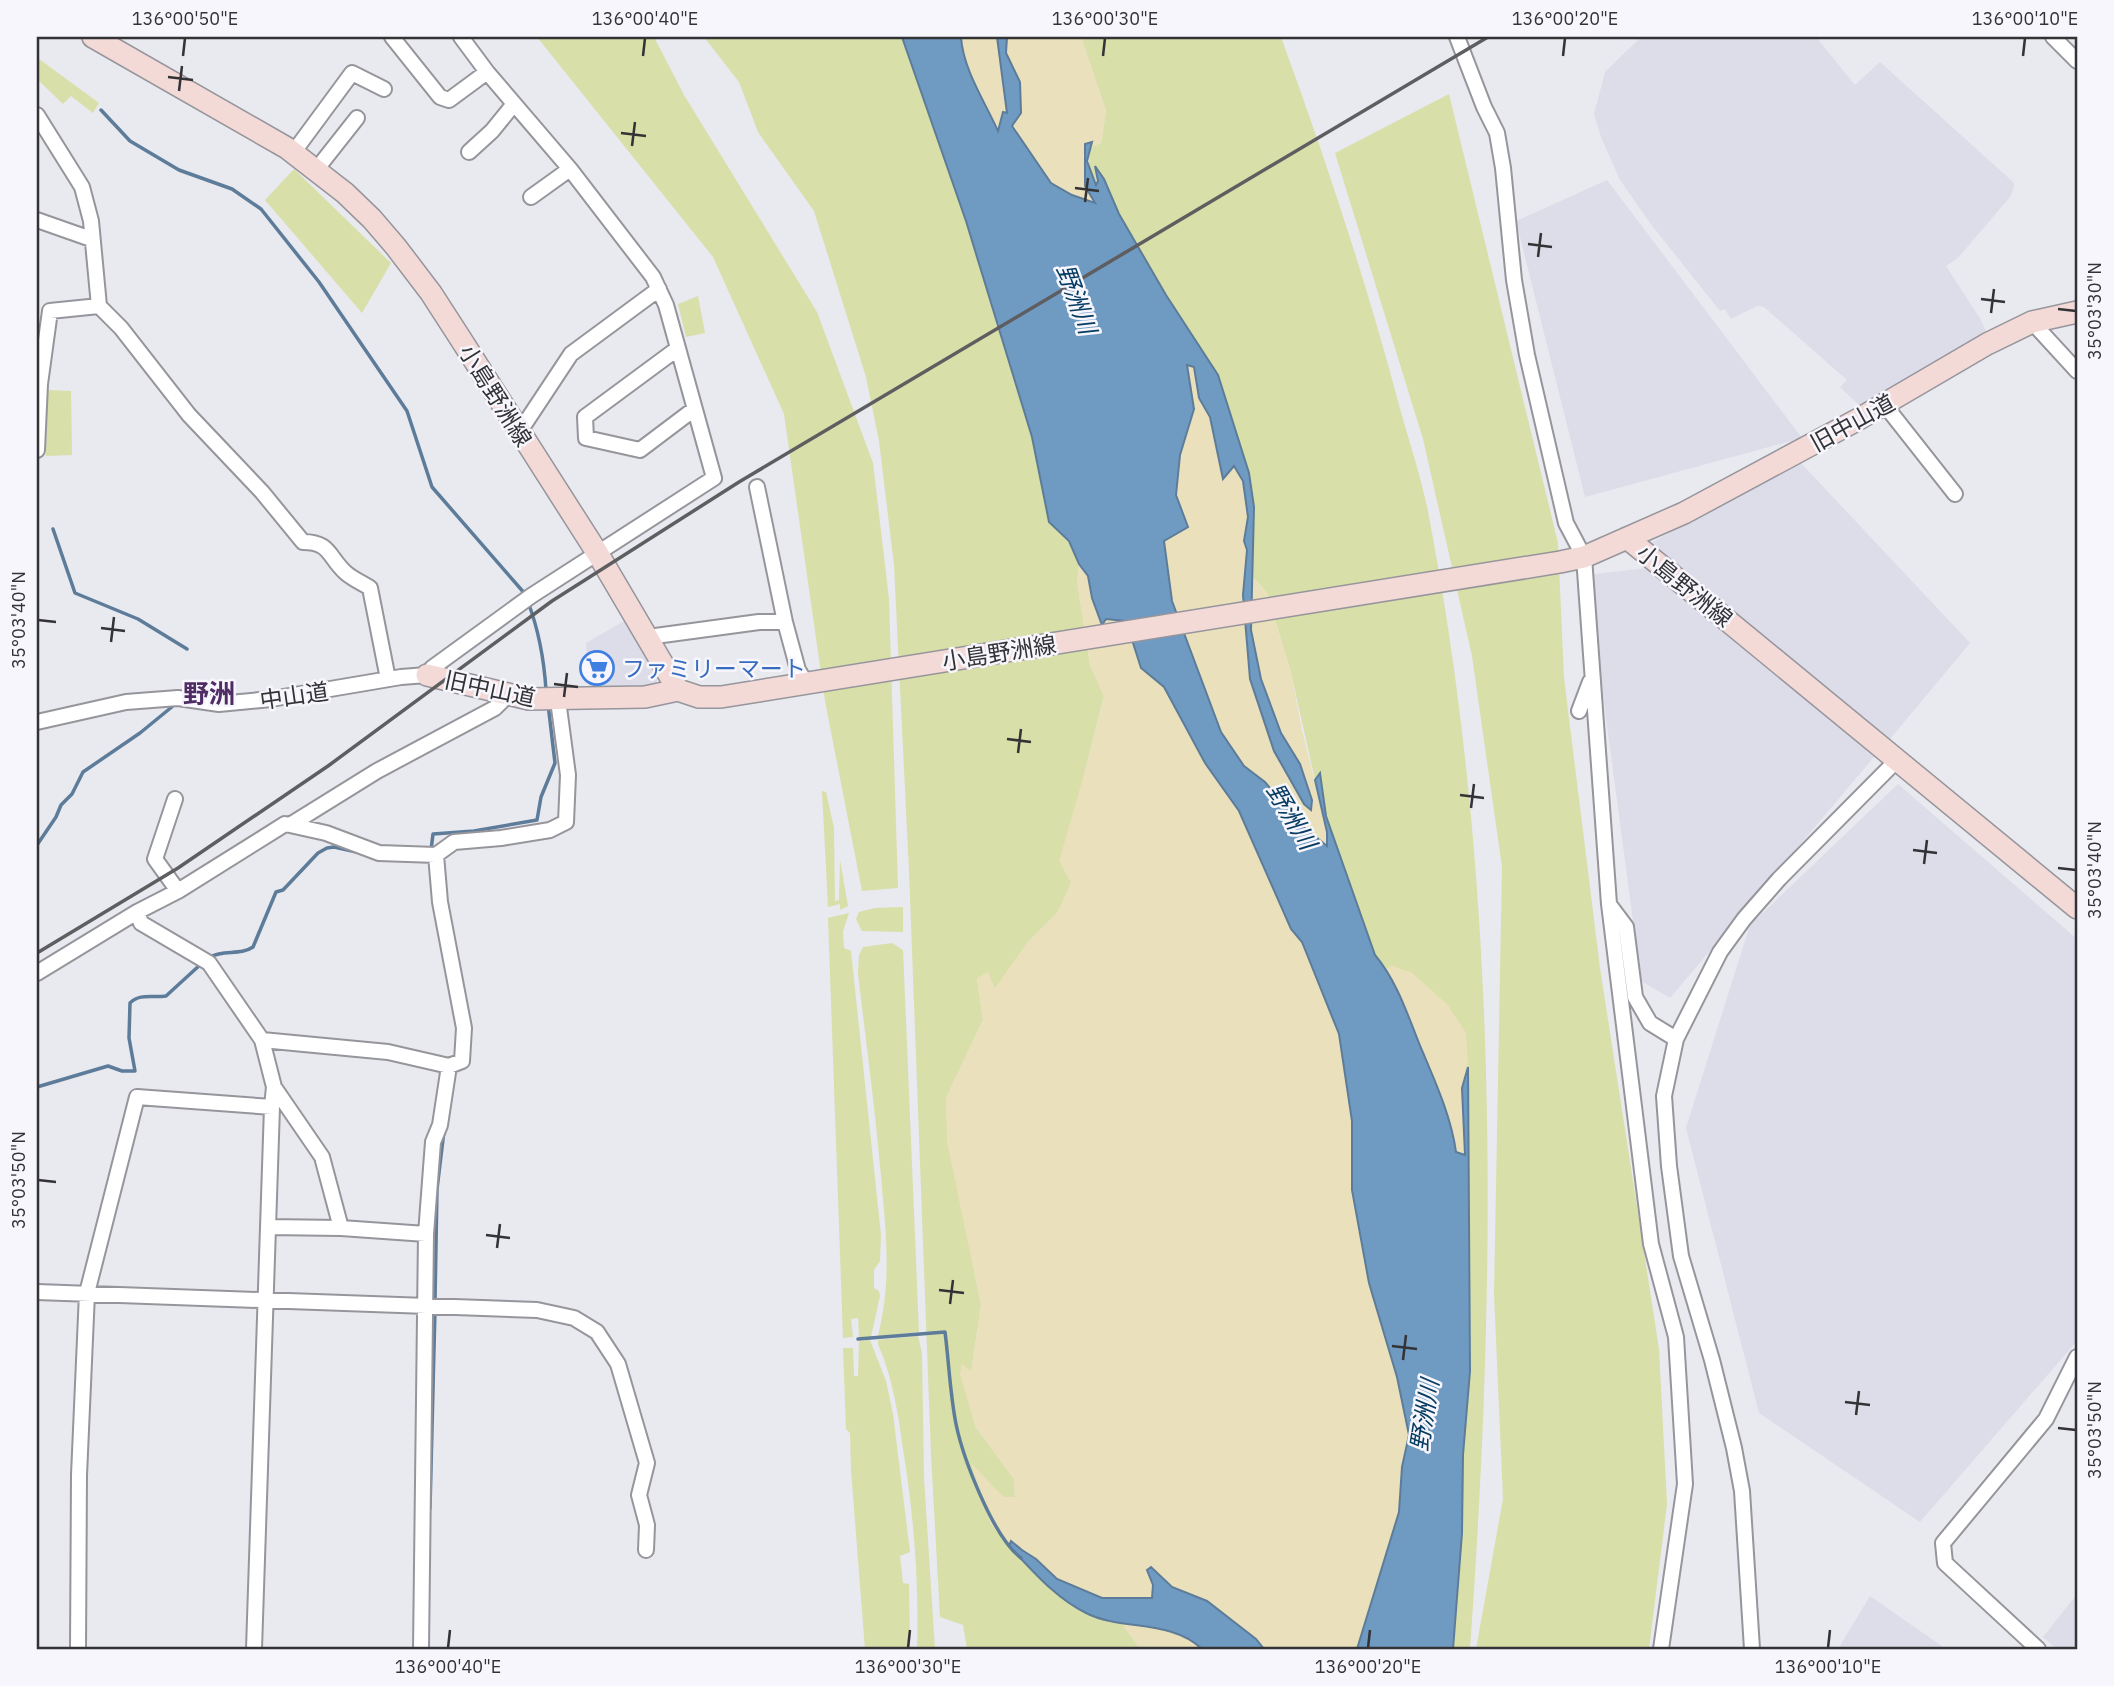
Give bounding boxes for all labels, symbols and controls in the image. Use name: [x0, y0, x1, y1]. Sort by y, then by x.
text: 136°00'50"E: [132, 7, 238, 30]
text: 136°00'40"E: [592, 7, 698, 30]
text: 136°00'30"E: [1052, 7, 1158, 30]
text: 136°00'20"E: [1512, 7, 1618, 30]
text: 136°00'10"E: [1972, 7, 2078, 30]
water label: 野洲川: [1050, 260, 1105, 341]
text: 35°03'30"N: [2083, 262, 2106, 360]
street label: 小島野洲線: [453, 338, 539, 452]
street label: 旧中山道: [1804, 387, 1900, 457]
street label: 小島野洲線: [1631, 537, 1739, 633]
text: 35°03'40"N: [7, 571, 30, 669]
street label: 小島野洲線: [940, 628, 1058, 676]
supermarket icon: ファミリーマート: [578, 649, 616, 687]
place label: ファミリーマート: [622, 653, 806, 683]
street label: 旧中山道: [442, 664, 538, 712]
street label: 中山道: [258, 675, 330, 715]
district label: 野洲: [183, 676, 235, 710]
water label: 野洲川: [1260, 777, 1326, 858]
text: 35°03'40"N: [2083, 821, 2106, 919]
text: 35°03'50"N: [7, 1131, 30, 1229]
water label: 野洲川: [1403, 1374, 1446, 1453]
text: 35°03'50"N: [2083, 1381, 2106, 1479]
text: 136°00'40"E: [395, 1655, 501, 1678]
text: 136°00'30"E: [855, 1655, 961, 1678]
text: 136°00'20"E: [1315, 1655, 1421, 1678]
text: 136°00'10"E: [1775, 1655, 1881, 1678]

